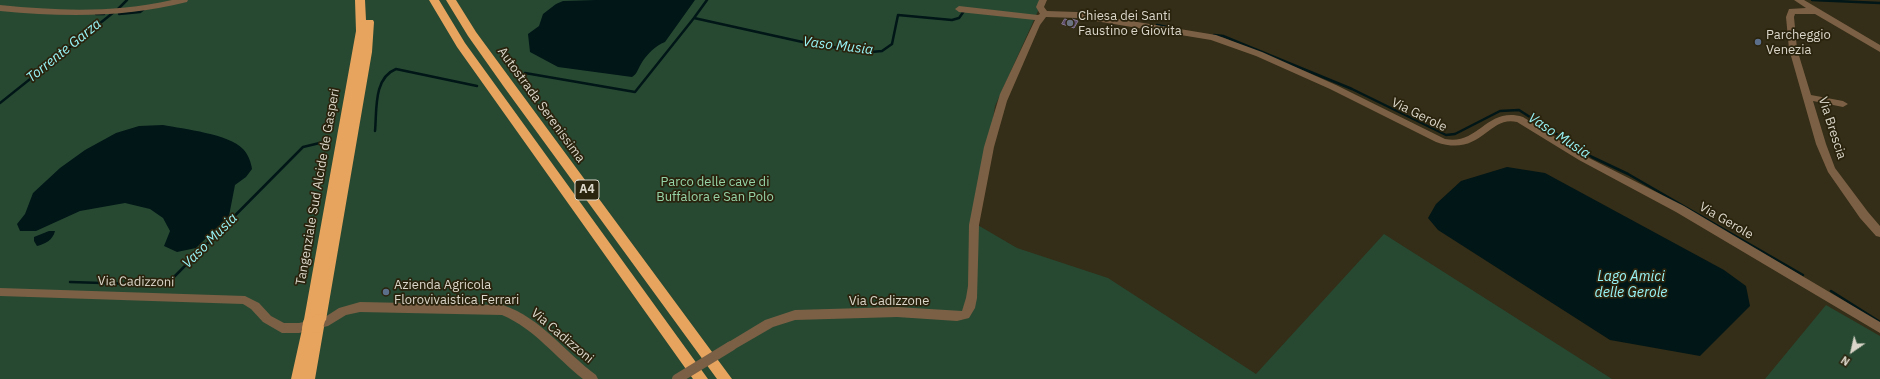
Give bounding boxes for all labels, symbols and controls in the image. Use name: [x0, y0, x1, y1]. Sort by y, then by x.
place label: Chiesa dei Santi Faustino e Giovita: [1078, 8, 1182, 39]
water label: Torrente Garza: [23, 16, 105, 86]
marker: Chiesa dei Santi Faustino e Giovita: [1065, 18, 1075, 28]
place label: Parcheggio Venezia: [1766, 27, 1831, 58]
water label: Vaso Musia: [802, 33, 874, 59]
marker: Parcheggio Venezia: [1753, 37, 1763, 47]
street label: Autostrada Serenissima: [494, 44, 588, 166]
street label: Tangenziale Sud Alcide de Gasperi: [293, 87, 343, 287]
street label: Via Gerole: [1389, 95, 1449, 135]
street label: Via Brescia: [1815, 95, 1849, 161]
water label: Vaso Musia: [1525, 110, 1593, 162]
park label: Parco delle cave di Buffalora e San Polo: [656, 174, 774, 205]
road number: A4: [575, 180, 599, 200]
street label: Via Gerole: [1696, 199, 1756, 243]
water label: Vaso Musia: [179, 210, 241, 272]
water label: Lago Amici delle Gerole: [1594, 269, 1668, 302]
street label: Via Cadizzoni: [97, 274, 175, 290]
place label: Azienda Agricola Florovivaistica Ferrari: [394, 277, 519, 308]
marker: Azienda Agricola Florovivaistica Ferrari: [381, 287, 391, 297]
street label: Via Cadizzone: [849, 293, 929, 309]
street label: Via Cadizzoni: [528, 305, 596, 367]
north arrow: [1832, 331, 1872, 371]
text: N: [1838, 353, 1853, 369]

